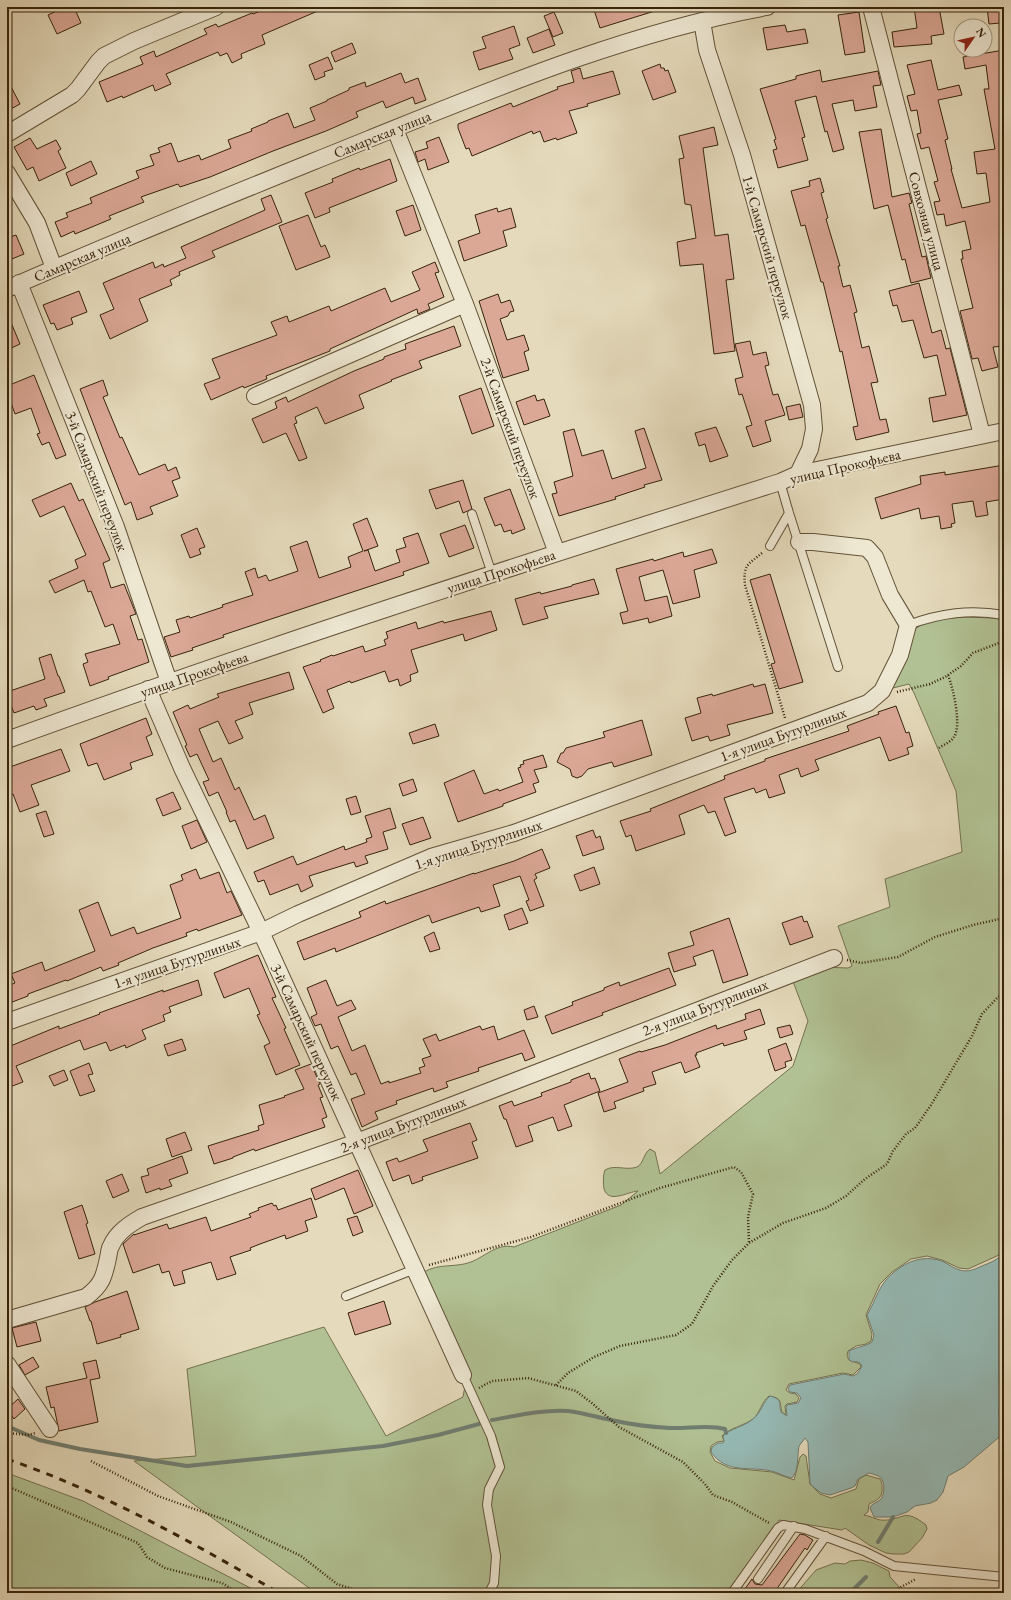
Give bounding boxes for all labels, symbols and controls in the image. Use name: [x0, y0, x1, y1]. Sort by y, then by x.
north arrow: [953, 18, 993, 58]
text: N: [973, 25, 990, 40]
street label: Самарская улица: [331, 106, 433, 162]
street label: Совхозная улица: [905, 169, 949, 273]
street label: 1-й Самарский переулок: [738, 173, 798, 321]
street label: Самарская улица: [31, 228, 133, 286]
street label: 2-й Самарский переулок: [477, 355, 545, 501]
street label: 3-й Самарский переулок: [61, 408, 133, 554]
street label: улица Прокофьева: [788, 444, 902, 488]
street label: улица Прокофьева: [444, 545, 558, 597]
street label: улица Прокофьева: [137, 647, 251, 701]
street label: 1-я улица Бутурлиных: [717, 702, 849, 766]
street label: 1-я улица Бутурлиных: [412, 814, 545, 874]
street label: 1-я улица Бутурлиных: [111, 931, 244, 993]
street label: 3-й Самарский переулок: [267, 960, 347, 1104]
street label: 2-я улица Бутурлиных: [639, 974, 771, 1040]
street label: 2-я улица Бутурлиных: [337, 1091, 469, 1157]

